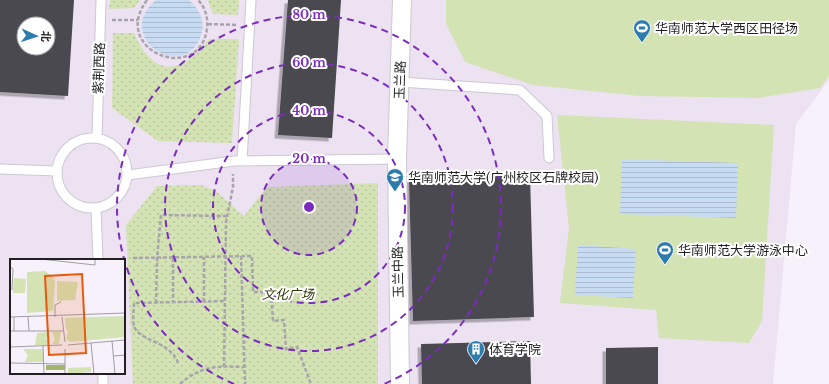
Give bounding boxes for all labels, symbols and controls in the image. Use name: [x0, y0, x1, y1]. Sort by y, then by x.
text: 80 m: [292, 7, 326, 22]
north arrow: [16, 16, 56, 56]
sports icon: 华南师范大学西区田径场: [632, 18, 652, 43]
place label: 华南师范大学西区田径场: [655, 20, 798, 37]
text: 北: [39, 31, 53, 42]
street label: 紫荆西路: [90, 42, 108, 94]
text: 60 m: [292, 55, 327, 70]
street label: 玉兰路: [391, 60, 409, 100]
text: 40 m: [292, 103, 326, 118]
text: 20 m: [292, 151, 326, 166]
school or university icon: 华南师范大学(广州校区石牌校园): [385, 167, 405, 192]
place label: 华南师范大学(广州校区石牌校园): [408, 169, 599, 186]
centre of rings: [302, 200, 316, 214]
sports icon: 华南师范大学游泳中心: [655, 240, 675, 265]
place label: 华南师范大学游泳中心: [678, 242, 808, 259]
street label: 玉兰中路: [389, 246, 407, 298]
inset map: [10, 259, 125, 374]
park label: 文化广场: [262, 286, 315, 303]
building icon: 体育学院: [466, 339, 486, 364]
place label: 体育学院: [489, 341, 541, 358]

